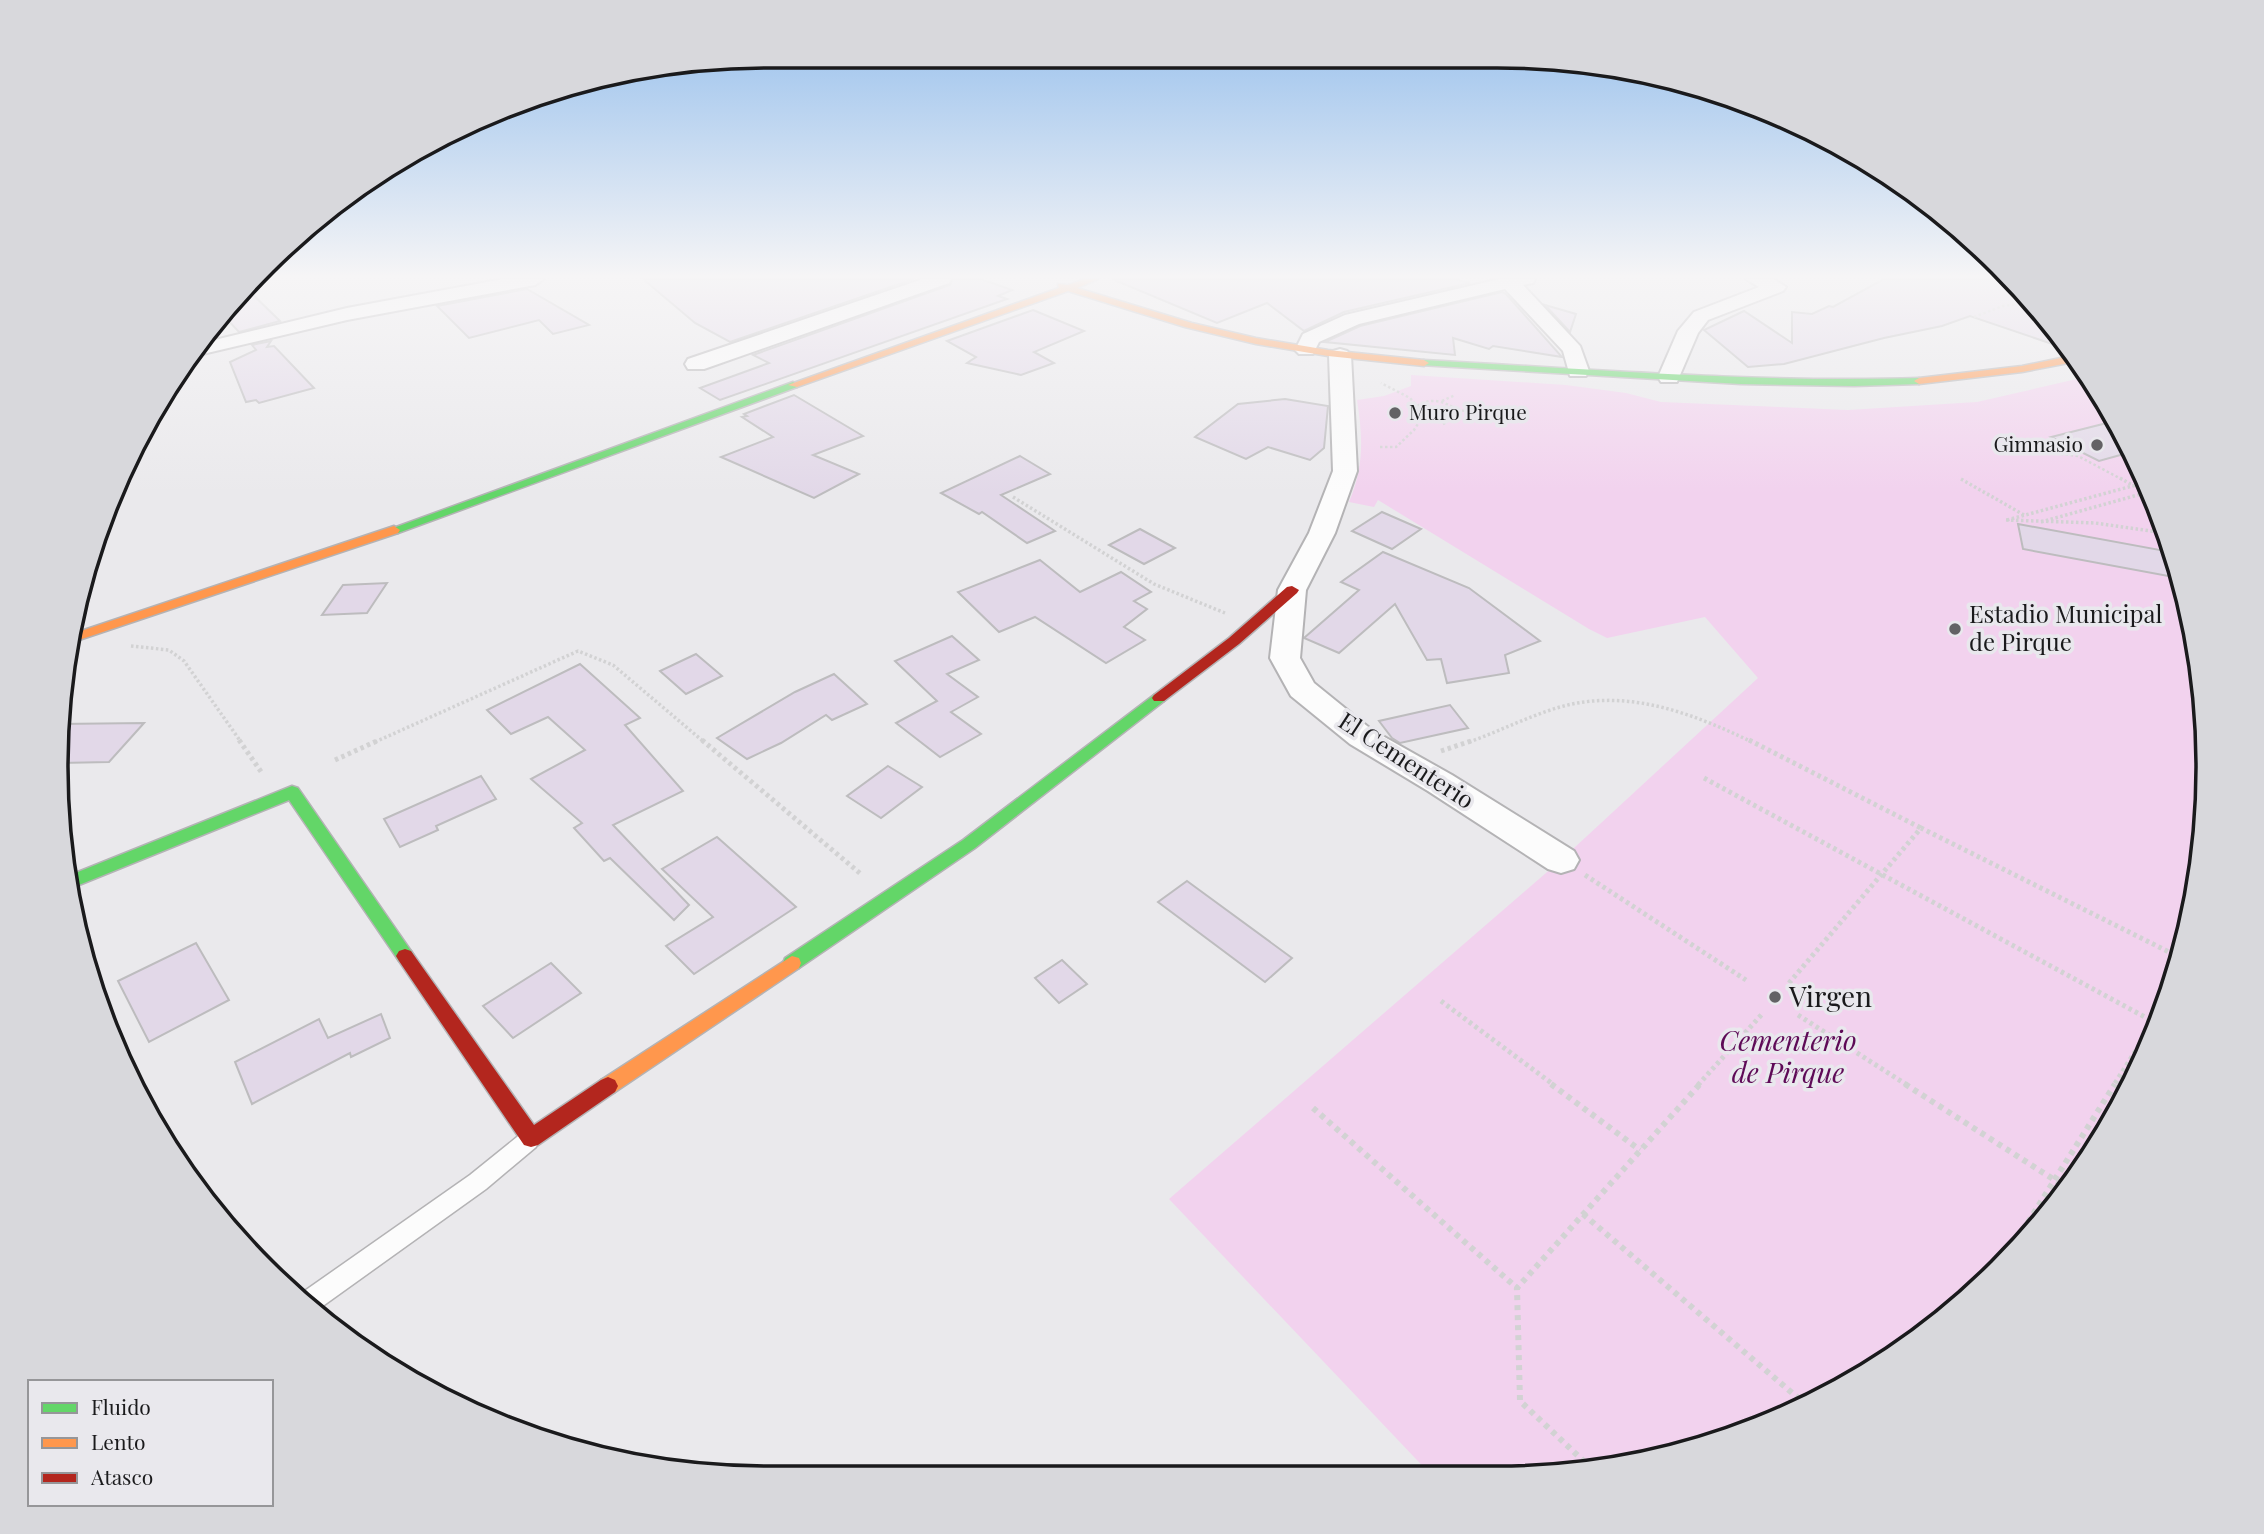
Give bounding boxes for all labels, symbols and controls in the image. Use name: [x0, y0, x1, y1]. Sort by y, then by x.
place label: Muro Pirque: [1409, 397, 1527, 425]
marker: Muro Pirque: [1387, 405, 1403, 421]
place label: Gimnasio: [1993, 429, 2083, 457]
marker: Gimnasio: [2089, 437, 2105, 453]
place label: Estadio Municipal de Pirque: [1969, 597, 2162, 657]
marker: Estadio Municipal de Pirque: [1947, 621, 1963, 637]
street label: El Cementerio: [1333, 704, 1481, 815]
place label: Virgen: [1788, 977, 1872, 1014]
marker: Virgen: [1767, 989, 1783, 1005]
park label: Cementerio de Pirque: [1719, 1021, 1857, 1090]
legend: [28, 1380, 273, 1506]
text: Fluido: [91, 1392, 151, 1420]
text: Lento: [91, 1427, 145, 1455]
text: Atasco: [90, 1462, 153, 1490]

